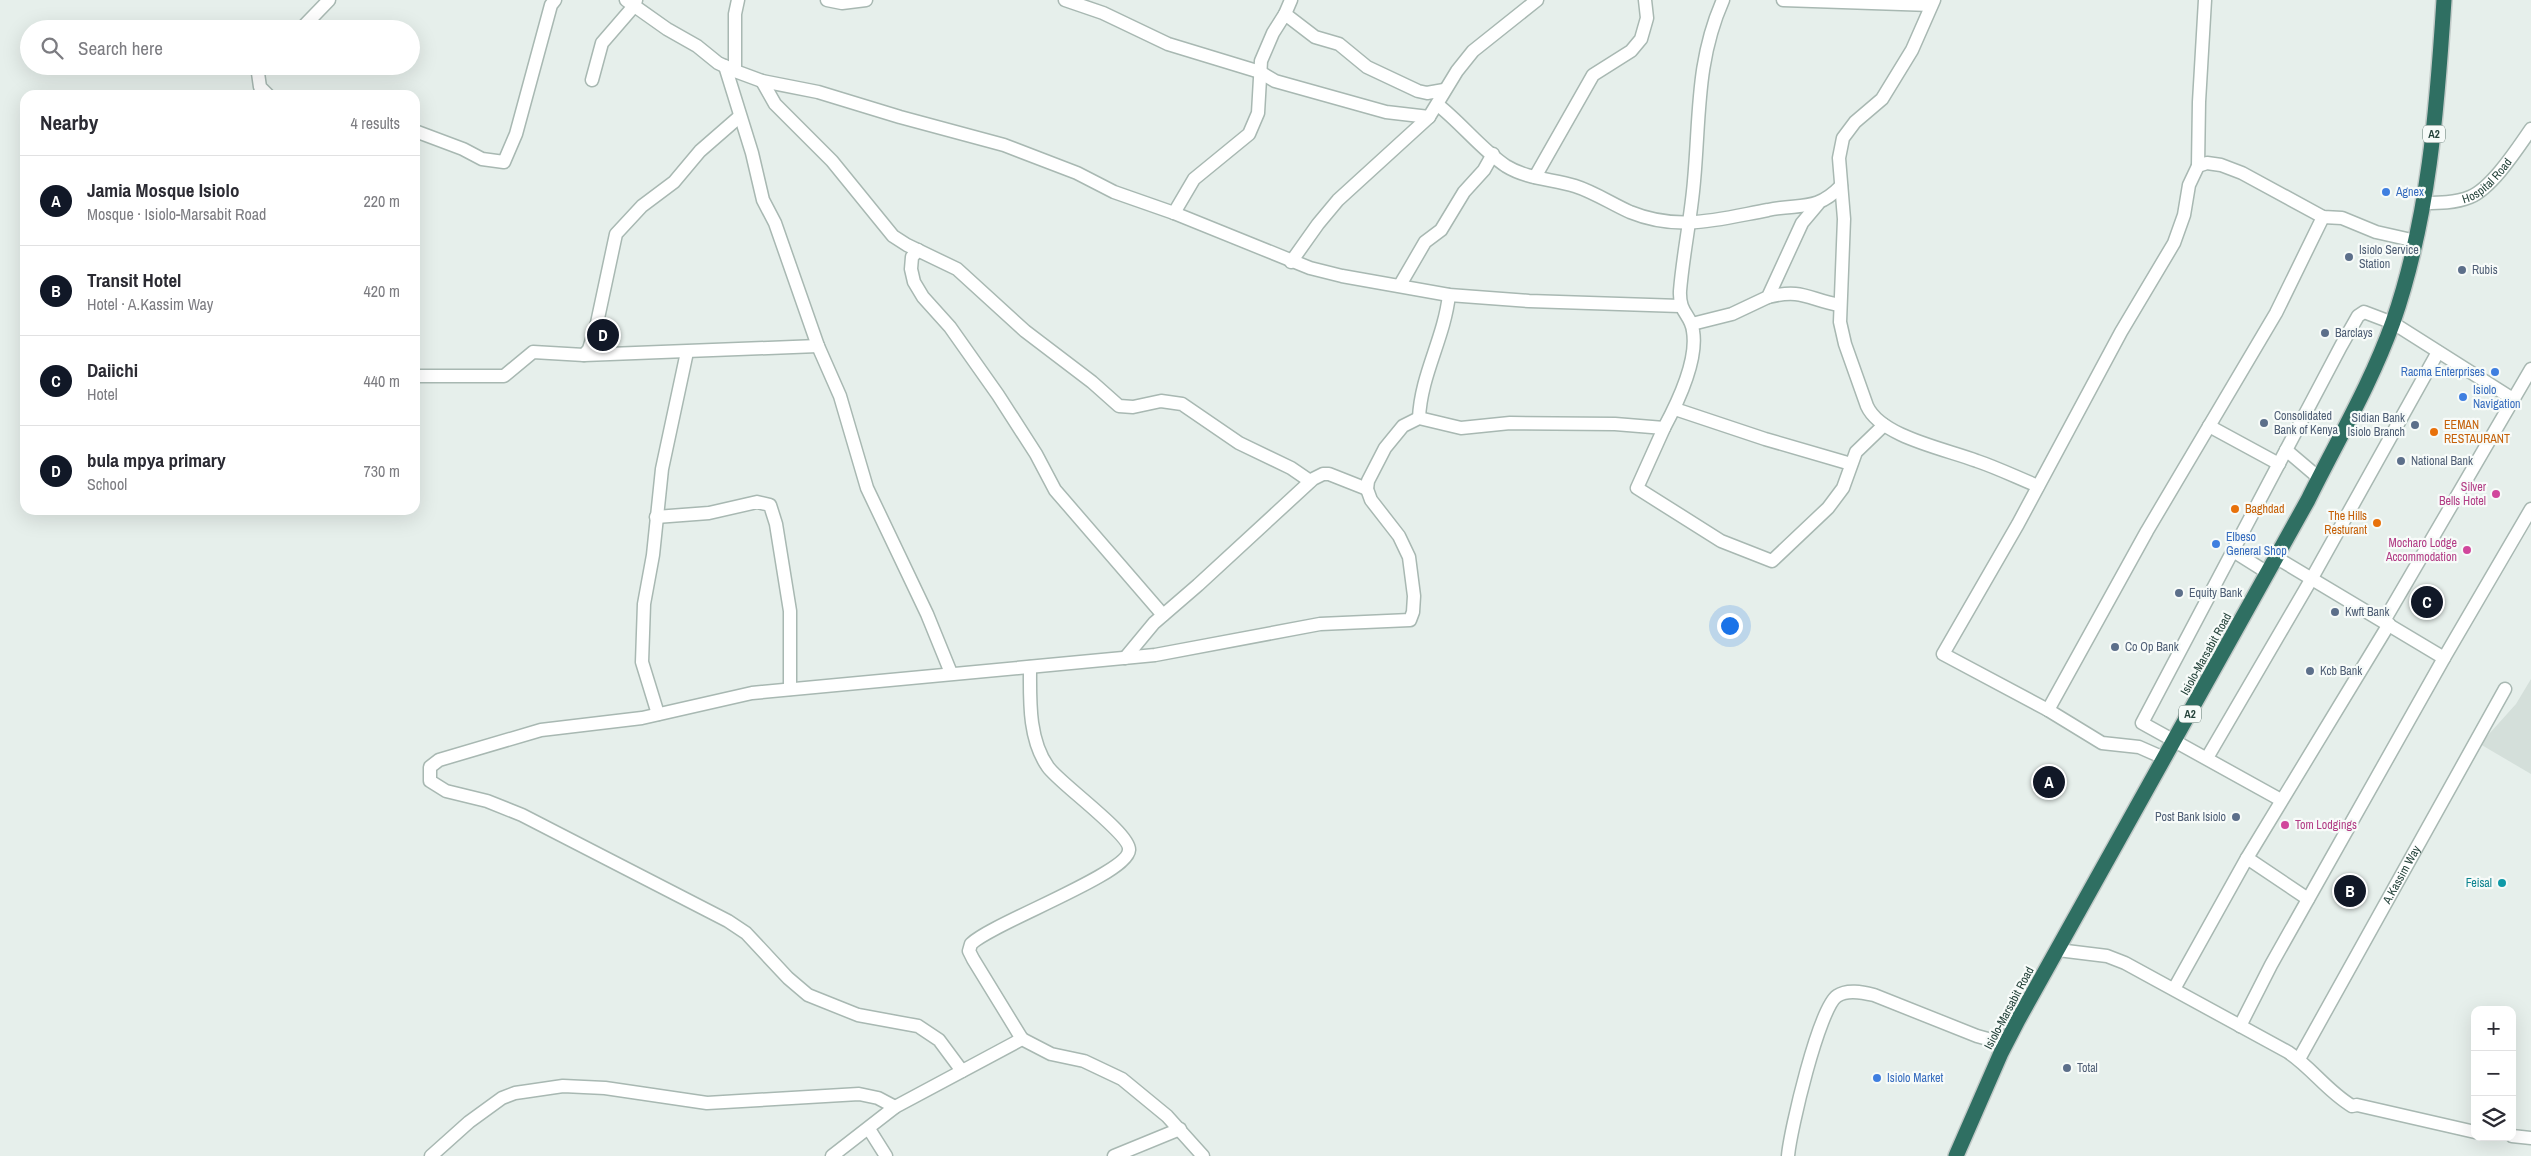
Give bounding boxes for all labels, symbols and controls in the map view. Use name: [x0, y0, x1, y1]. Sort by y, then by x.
search box: [20, 20, 420, 75]
icon: search: [38, 34, 66, 62]
text: Search here: [78, 35, 163, 61]
text: Nearby: [40, 108, 98, 137]
text: 4 results: [350, 112, 400, 134]
road number: A2: [2423, 126, 2445, 142]
street label: Hospital Road: [2460, 155, 2516, 207]
text: Jamia Mosque Isiolo: [87, 177, 239, 203]
place label: Agnex: [2395, 184, 2424, 200]
marker: Agnex: [2380, 186, 2392, 198]
text: A: [51, 190, 61, 212]
text: 220 m: [364, 190, 400, 212]
text: Mosque · Isiolo-Marsabit Road: [87, 203, 266, 225]
place label: Isiolo Service Station: [2359, 242, 2419, 272]
marker: Isiolo Service Station: [2343, 251, 2355, 263]
place label: Rubis: [2472, 262, 2498, 278]
marker: Rubis: [2456, 264, 2468, 276]
text: Transit Hotel: [87, 267, 181, 293]
text: B: [51, 280, 61, 302]
text: 420 m: [364, 280, 400, 302]
text: Hotel · A.Kassim Way: [87, 293, 213, 315]
pin: D: [587, 316, 619, 354]
place label: Barclays: [2335, 325, 2373, 341]
marker: Barclays: [2319, 327, 2331, 339]
text: Daiichi: [87, 357, 138, 383]
place label: Racma Enterprises: [2401, 364, 2485, 380]
marker: Racma Enterprises: [2489, 366, 2501, 378]
text: C: [51, 370, 61, 392]
text: 440 m: [364, 370, 400, 392]
place label: Isiolo Navigation: [2473, 382, 2521, 412]
text: Hotel: [87, 383, 118, 405]
marker: Isiolo Navigation: [2457, 391, 2469, 403]
place label: Consolidated Bank of Kenya: [2274, 408, 2339, 438]
place label: Sidian Bank Isiolo Branch: [2348, 410, 2405, 440]
marker: Consolidated Bank of Kenya: [2258, 417, 2270, 429]
place label: EEMAN RESTAURANT: [2444, 417, 2510, 447]
marker: Sidian Bank Isiolo Branch: [2409, 419, 2421, 431]
marker: EEMAN RESTAURANT: [2428, 426, 2440, 438]
text: bula mpya primary: [87, 447, 226, 473]
place label: National Bank: [2411, 453, 2473, 469]
marker: National Bank: [2395, 455, 2407, 467]
text: D: [51, 460, 61, 482]
text: 730 m: [364, 460, 400, 482]
text: School: [87, 473, 127, 495]
place label: Silver Bells Hotel: [2439, 479, 2487, 509]
marker: Silver Bells Hotel: [2490, 488, 2502, 500]
place label: Baghdad: [2245, 501, 2284, 517]
marker: Baghdad: [2229, 503, 2241, 515]
place label: The Hills Resturant: [2324, 508, 2367, 538]
marker: The Hills Resturant: [2371, 517, 2383, 529]
place label: Elbeso General Shop: [2226, 529, 2287, 559]
place label: Mocharo Lodge Accommodation: [2385, 535, 2457, 565]
marker: Elbeso General Shop: [2210, 538, 2222, 550]
marker: Mocharo Lodge Accommodation: [2461, 544, 2473, 556]
pin: C: [2411, 583, 2443, 621]
place label: Equity Bank: [2189, 585, 2242, 601]
marker: Equity Bank: [2173, 587, 2185, 599]
place label: Kwft Bank: [2345, 604, 2389, 620]
marker: Kwft Bank: [2329, 606, 2341, 618]
street label: Isiolo-Marsabit Road: [2177, 610, 2235, 698]
your location: [1717, 613, 1743, 639]
place label: Co Op Bank: [2125, 639, 2179, 655]
marker: Co Op Bank: [2109, 641, 2121, 653]
place label: Kcb Bank: [2320, 663, 2362, 679]
marker: Kcb Bank: [2304, 665, 2316, 677]
road number: A2: [2179, 706, 2201, 722]
pin: A: [2033, 763, 2065, 801]
place label: Post Bank Isiolo: [2155, 809, 2226, 825]
marker: Post Bank Isiolo: [2230, 811, 2242, 823]
place label: Tom Lodgings: [2295, 817, 2357, 833]
marker: Tom Lodgings: [2279, 819, 2291, 831]
street label: A.Kassim Way: [2379, 843, 2424, 907]
pin: B: [2334, 872, 2366, 910]
place label: Feisal: [2466, 875, 2492, 891]
marker: Feisal: [2496, 877, 2508, 889]
street label: Isiolo-Marsabit Road: [1980, 964, 2038, 1052]
map controls: [2471, 1006, 2516, 1141]
button: +: [2471, 1006, 2516, 1051]
button: −: [2471, 1051, 2516, 1096]
place label: Total: [2077, 1060, 2098, 1076]
marker: Total: [2061, 1062, 2073, 1074]
place label: Isiolo Market: [1887, 1070, 1944, 1086]
marker: Isiolo Market: [1871, 1072, 1883, 1084]
button: layers: [2471, 1096, 2516, 1141]

